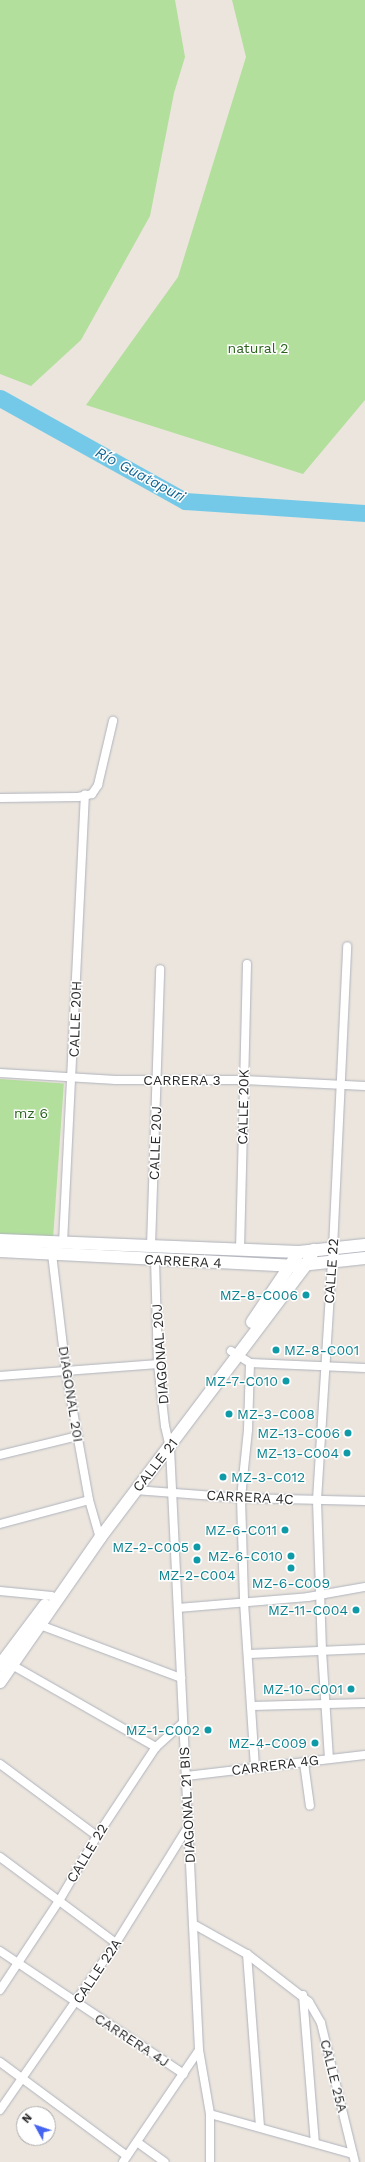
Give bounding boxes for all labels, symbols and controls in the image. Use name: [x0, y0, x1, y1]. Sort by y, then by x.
park label: natural 2: [227, 340, 289, 356]
water label: Río Guatapuri: [92, 444, 188, 506]
street label: CALLE 20H: [65, 981, 85, 1057]
street label: CALLE 20K: [234, 1069, 252, 1145]
street label: CARRERA 3: [143, 1072, 221, 1088]
park label: mz 6: [14, 1105, 48, 1121]
street label: CALLE 20J: [145, 1106, 165, 1180]
street label: CALLE 22: [320, 1238, 342, 1304]
street label: CARRERA 4: [143, 1251, 223, 1271]
place label: MZ-8-C006: [220, 1287, 298, 1303]
marker: MZ-8-C006: [301, 1290, 311, 1300]
street label: DIAGONAL 20J: [148, 1303, 172, 1405]
place label: MZ-8-C001: [284, 1342, 359, 1358]
street label: DIAGONAL 20I: [55, 1345, 87, 1443]
marker: MZ-8-C001: [271, 1345, 281, 1355]
place label: MZ-7-C010: [205, 1373, 278, 1389]
marker: MZ-7-C010: [281, 1376, 291, 1386]
place label: MZ-3-C008: [237, 1406, 315, 1422]
marker: MZ-3-C008: [224, 1409, 234, 1419]
place label: MZ-13-C006: [257, 1425, 340, 1441]
marker: MZ-13-C006: [343, 1428, 353, 1438]
street label: CALLE 21: [129, 1435, 181, 1495]
place label: MZ-13-C004: [256, 1445, 339, 1461]
marker: MZ-13-C004: [342, 1448, 352, 1458]
place label: MZ-3-C012: [231, 1469, 305, 1485]
marker: MZ-3-C012: [218, 1472, 228, 1482]
street label: CARRERA 4C: [206, 1486, 294, 1508]
place label: MZ-6-C011: [205, 1522, 277, 1538]
marker: MZ-6-C011: [280, 1525, 290, 1535]
place label: MZ-2-C005: [112, 1539, 189, 1555]
marker: MZ-2-C005: [192, 1542, 202, 1552]
place label: MZ-6-C010: [208, 1548, 283, 1564]
marker: MZ-6-C010: [286, 1551, 296, 1561]
marker: MZ-2-C004: [192, 1555, 202, 1565]
marker: MZ-6-C009: [286, 1563, 296, 1573]
place label: MZ-2-C004: [158, 1567, 236, 1583]
place label: MZ-6-C009: [252, 1575, 330, 1591]
place label: MZ-11-C004: [268, 1602, 348, 1618]
marker: MZ-11-C004: [351, 1605, 361, 1615]
place label: MZ-10-C001: [263, 1681, 343, 1697]
marker: MZ-10-C001: [346, 1684, 356, 1694]
place label: MZ-1-C002: [126, 1722, 200, 1738]
marker: MZ-1-C002: [203, 1725, 213, 1735]
place label: MZ-4-C009: [229, 1735, 307, 1751]
marker: MZ-4-C009: [310, 1738, 320, 1748]
street label: DIAGONAL 21 BIS: [176, 1746, 198, 1864]
street label: CARRERA 4G: [230, 1751, 320, 1779]
street label: CALLE 22: [63, 1821, 111, 1885]
street label: CALLE 22A: [69, 1935, 125, 2007]
street label: CARRERA 4J: [91, 2009, 173, 2071]
street label: CALLE 25A: [317, 2038, 351, 2114]
north arrow: [16, 2106, 56, 2146]
text: N: [20, 2111, 35, 2126]

